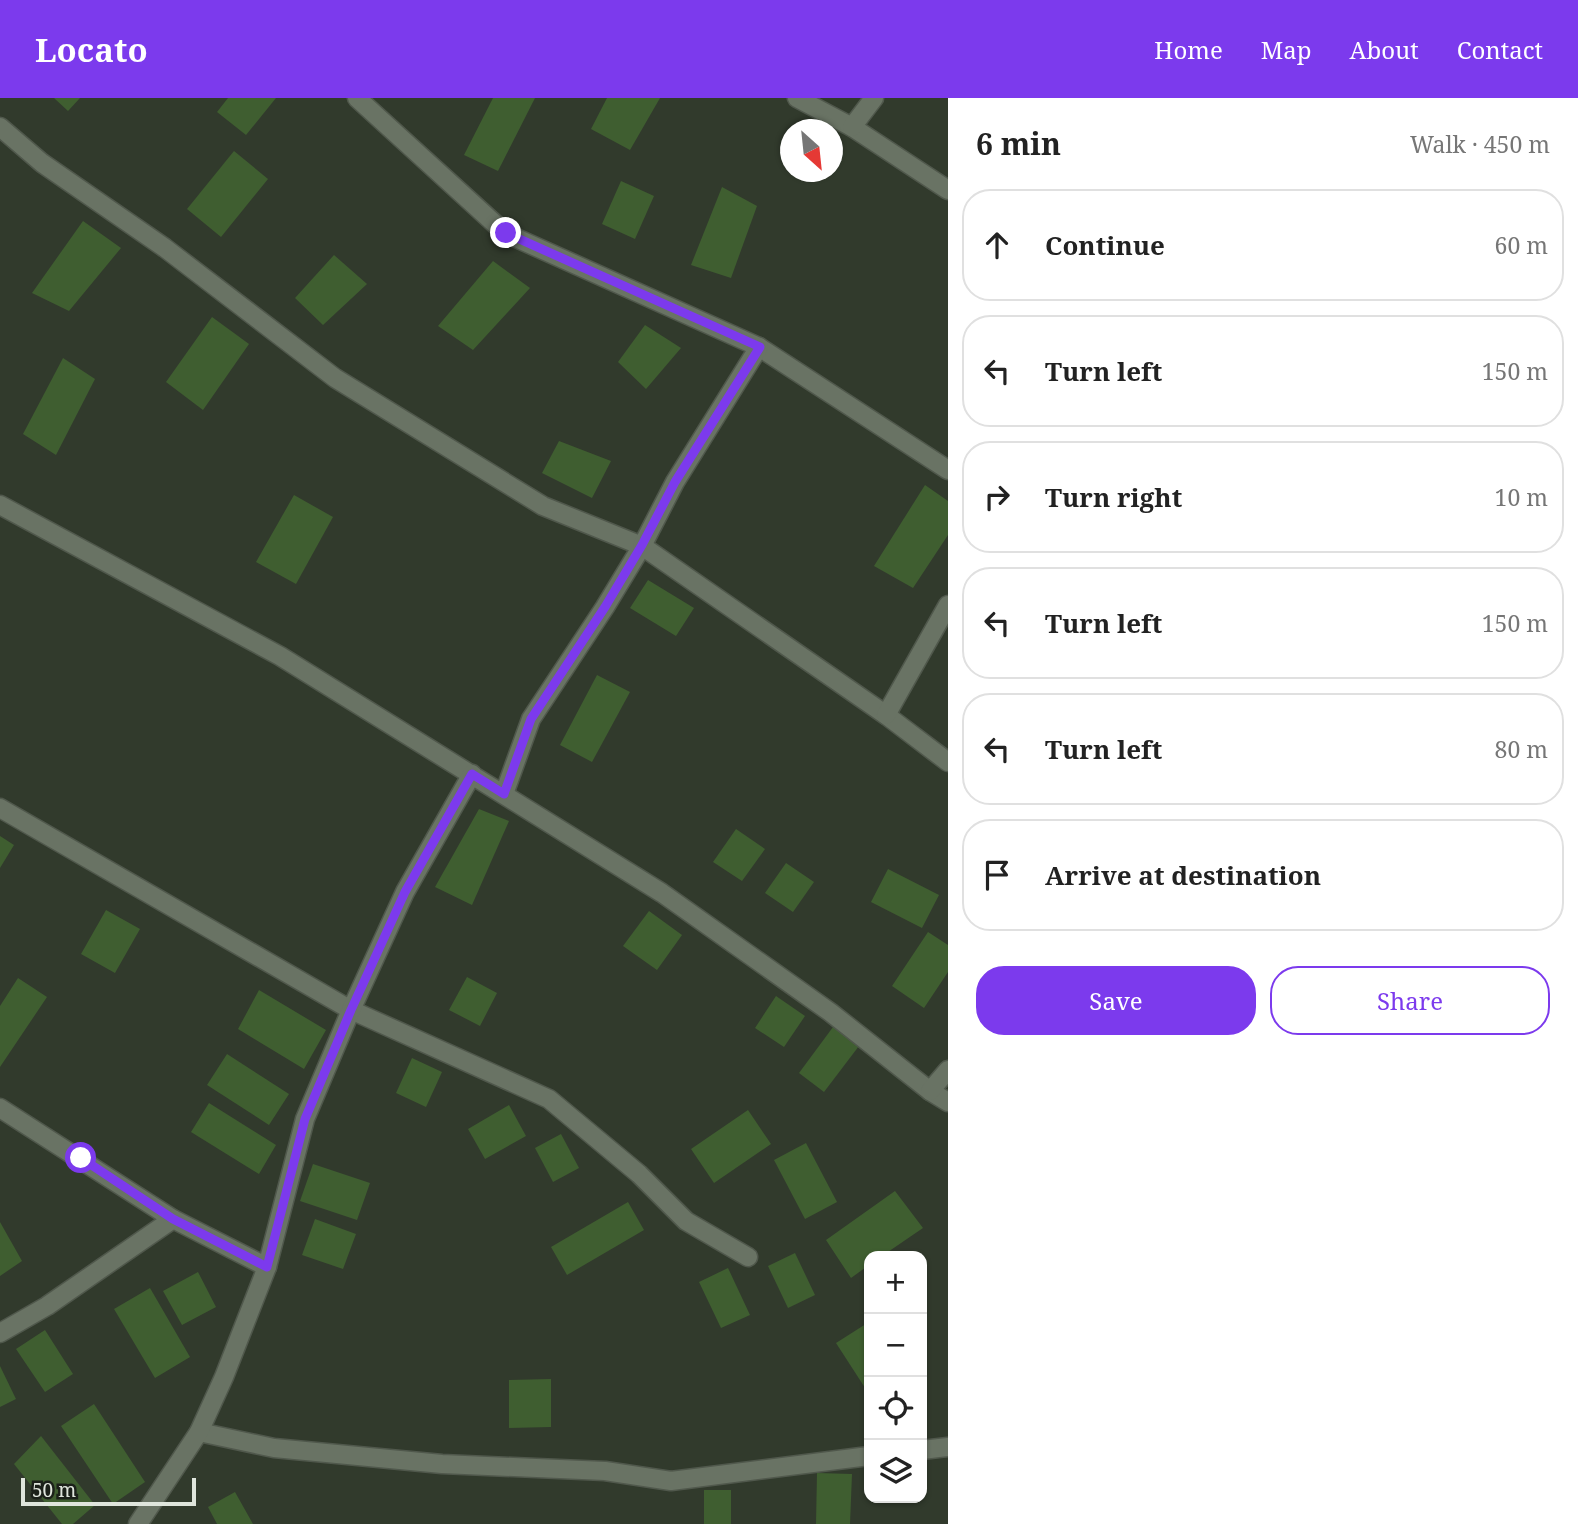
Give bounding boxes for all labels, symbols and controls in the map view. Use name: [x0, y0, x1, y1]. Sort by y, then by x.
text: Locato: [35, 27, 148, 72]
text: Home: [1154, 33, 1223, 66]
text: Map: [1261, 33, 1312, 66]
text: About: [1350, 33, 1419, 66]
text: Contact: [1457, 33, 1543, 66]
north arrow: [780, 119, 843, 182]
text: 6 min: [976, 123, 1061, 164]
text: Walk · 450 m: [1410, 128, 1550, 160]
route end: [490, 217, 521, 248]
icon: ahead: [978, 226, 1016, 264]
text: Continue: [1045, 227, 1165, 263]
text: 60 m: [1495, 229, 1548, 261]
icon: left: [978, 352, 1016, 390]
text: Turn left: [1045, 353, 1162, 389]
text: 150 m: [1482, 355, 1548, 387]
icon: right: [978, 478, 1016, 516]
text: Turn right: [1045, 479, 1182, 515]
text: 10 m: [1495, 481, 1548, 513]
icon: left: [978, 604, 1016, 642]
text: Turn left: [1045, 605, 1162, 641]
text: 150 m: [1482, 607, 1548, 639]
icon: left: [978, 730, 1016, 768]
text: Turn left: [1045, 731, 1162, 767]
text: 80 m: [1495, 733, 1548, 765]
icon: arrive: [978, 856, 1016, 894]
text: Arrive at destination: [1045, 857, 1321, 893]
button: Save: [976, 966, 1256, 1035]
button: Share: [1270, 966, 1550, 1035]
route start: [65, 1142, 96, 1173]
map controls: [864, 1251, 927, 1503]
button: +: [864, 1251, 927, 1314]
button: −: [864, 1314, 927, 1377]
button: locate: [864, 1377, 927, 1440]
button: layers: [864, 1440, 927, 1503]
scale bar: [21, 1475, 196, 1507]
text: 50 m: [32, 1477, 76, 1503]

